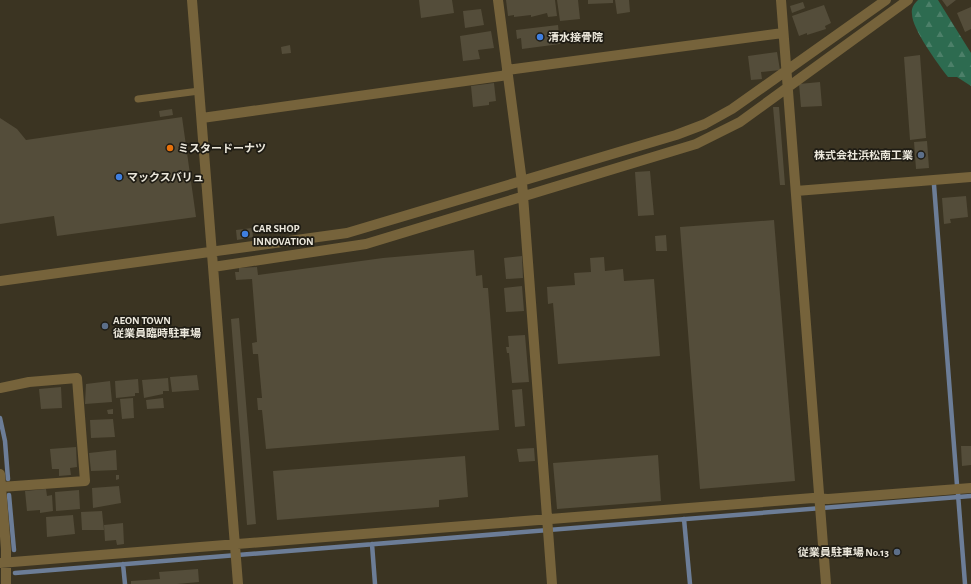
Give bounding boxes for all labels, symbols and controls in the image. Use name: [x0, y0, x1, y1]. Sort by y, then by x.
place label: 清水接骨院: [548, 31, 603, 43]
marker: 清水接骨院: [535, 32, 545, 42]
marker: ミスタードーナツ: [165, 143, 175, 153]
place label: ミスタードーナツ: [178, 143, 266, 154]
place label: 株式会社浜松南工業: [814, 149, 913, 161]
marker: 株式会社浜松南工業: [916, 150, 926, 160]
place label: マックスバリュ: [127, 171, 204, 183]
marker: マックスバリュ: [114, 172, 124, 182]
place label: CAR SHOP INNOVATION: [253, 223, 314, 247]
marker: CAR SHOP INNOVATION: [240, 229, 250, 239]
place label: AEON TOWN 従業員臨時駐車場: [113, 315, 201, 339]
marker: AEON TOWN 従業員臨時駐車場: [100, 321, 110, 331]
place label: 従業員駐車場 No.13: [798, 546, 889, 558]
marker: 従業員駐車場 No.13: [892, 547, 902, 557]

